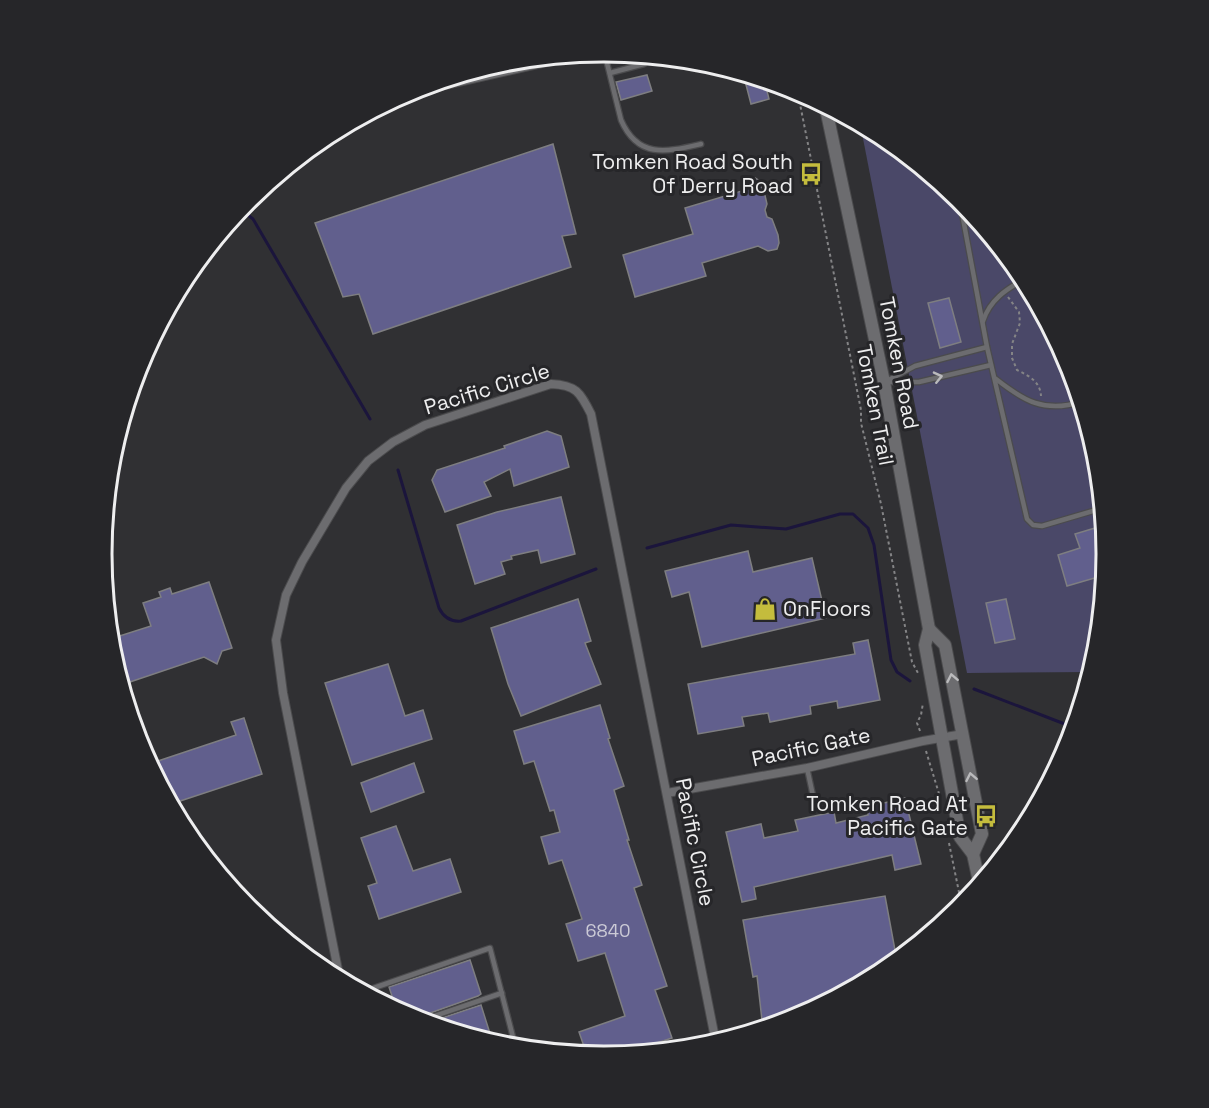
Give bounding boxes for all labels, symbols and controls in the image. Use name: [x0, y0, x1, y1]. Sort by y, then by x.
place label: Tomken Road South Of Derry Road: [592, 148, 793, 199]
bus stop icon: Tomken Road South Of Derry Road: [798, 161, 824, 187]
street label: Tomken Road: [873, 294, 926, 431]
street label: Tomken Trail: [851, 342, 900, 468]
street label: Pacific Circle: [421, 357, 553, 420]
one-way arrow: [933, 372, 943, 385]
place label: OnFloors: [783, 595, 871, 622]
shop icon: OnFloors: [752, 596, 778, 622]
one-way arrow: [946, 674, 959, 684]
street label: Pacific Gate: [749, 721, 873, 772]
one-way arrow: [965, 772, 978, 782]
street label: Pacific Circle: [670, 775, 721, 908]
place label: Tomken Road At Pacific Gate: [806, 790, 968, 841]
bus stop icon: Tomken Road At Pacific Gate: [973, 803, 999, 829]
house number: 6840: [585, 919, 631, 942]

